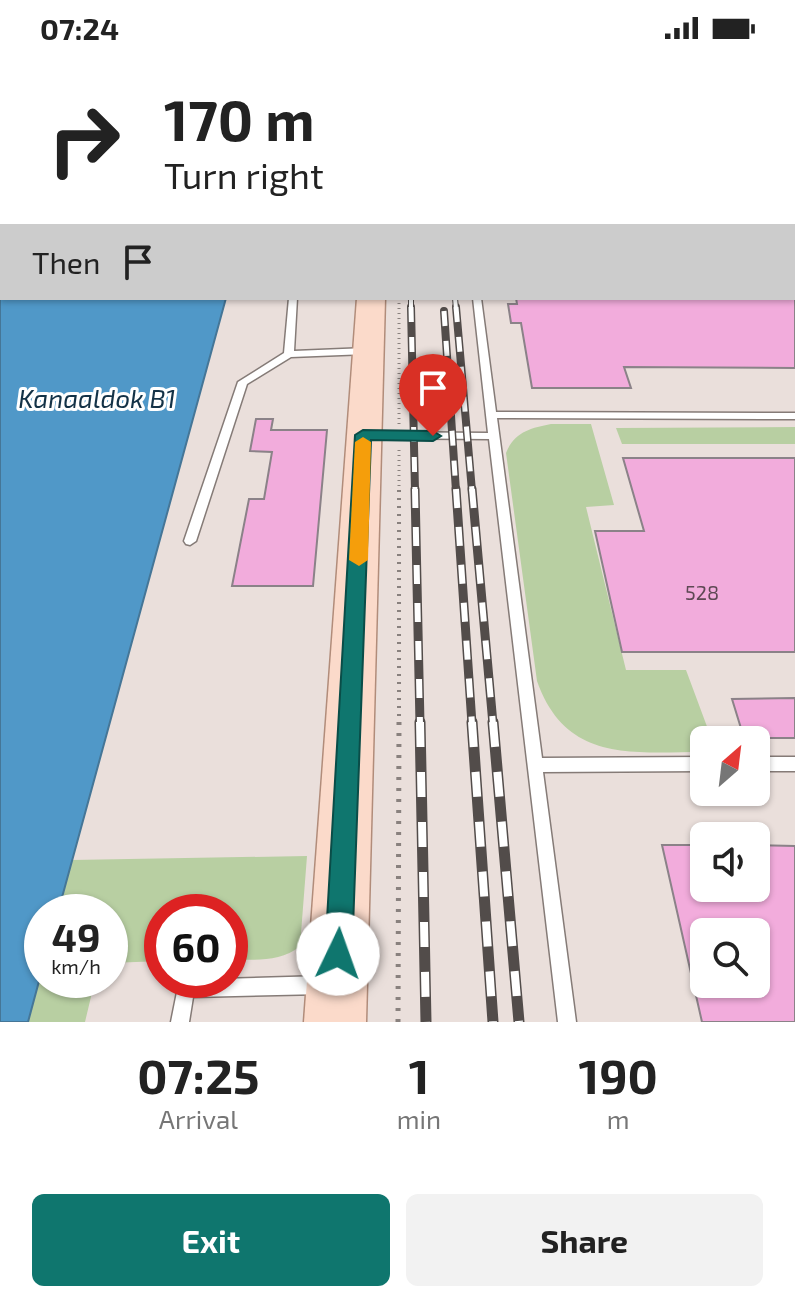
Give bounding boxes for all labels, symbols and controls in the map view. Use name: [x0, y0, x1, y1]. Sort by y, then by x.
text: 07:24: [40, 10, 119, 46]
text: 170 m: [164, 85, 315, 152]
icon: right: [32, 88, 136, 192]
text: Turn right: [164, 153, 324, 196]
icon: arrive: [116, 240, 160, 284]
text: Then: [32, 244, 100, 280]
pin: [399, 354, 467, 436]
icon: arrive: [411, 366, 455, 410]
water label: Kanaaldok B1: [18, 382, 176, 413]
house number: 528: [685, 580, 719, 604]
north arrow: [690, 726, 770, 806]
map controls: [690, 726, 770, 998]
button: sound: [690, 822, 770, 902]
speed limit sign: 60: [144, 894, 248, 998]
text: 49: [51, 912, 101, 960]
position arrow: [296, 912, 380, 996]
button: search: [690, 918, 770, 998]
text: km/h: [51, 954, 101, 978]
text: 07:25: [137, 1046, 260, 1104]
text: 1: [409, 1046, 429, 1104]
text: 190: [578, 1046, 658, 1104]
text: Arrival: [159, 1103, 238, 1134]
text: min: [397, 1103, 441, 1134]
text: m: [607, 1103, 629, 1134]
button: Exit: [32, 1194, 390, 1286]
button: Share: [406, 1194, 763, 1286]

